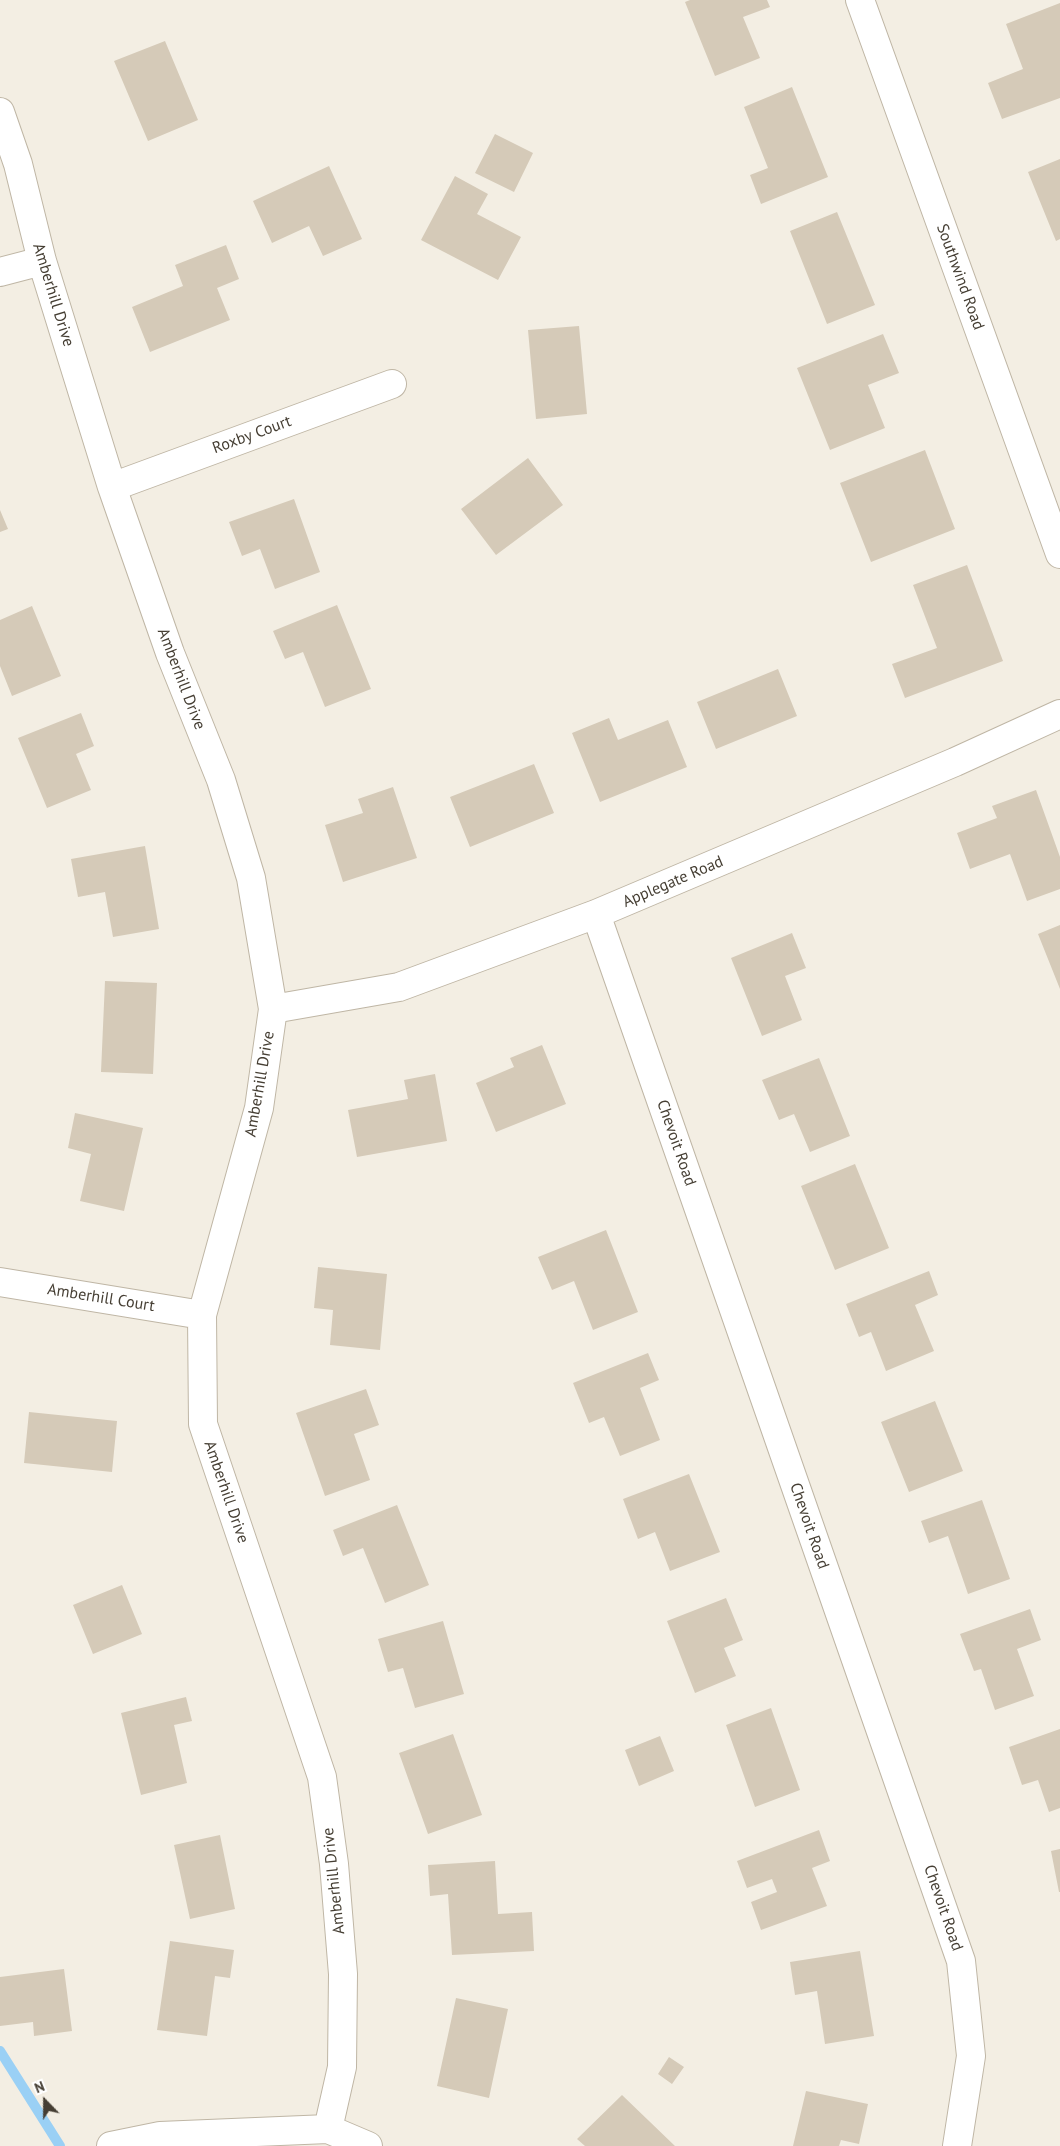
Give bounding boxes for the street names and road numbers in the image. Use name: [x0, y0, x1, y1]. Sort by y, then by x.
street label: Southwind Road: [932, 221, 988, 333]
street label: Amberhill Drive: [28, 241, 78, 349]
street label: Roxby Court: [210, 412, 294, 458]
street label: Amberhill Drive: [153, 626, 209, 732]
street label: Applegate Road: [620, 852, 726, 912]
street label: Amberhill Drive: [241, 1030, 279, 1138]
street label: Chevoit Road: [652, 1098, 700, 1188]
street label: Amberhill Court: [46, 1280, 156, 1316]
street label: Amberhill Drive: [199, 1438, 253, 1546]
street label: Chevoit Road: [785, 1481, 833, 1571]
street label: Amberhill Drive: [319, 1827, 349, 1935]
street label: Chevoit Road: [919, 1863, 967, 1953]

